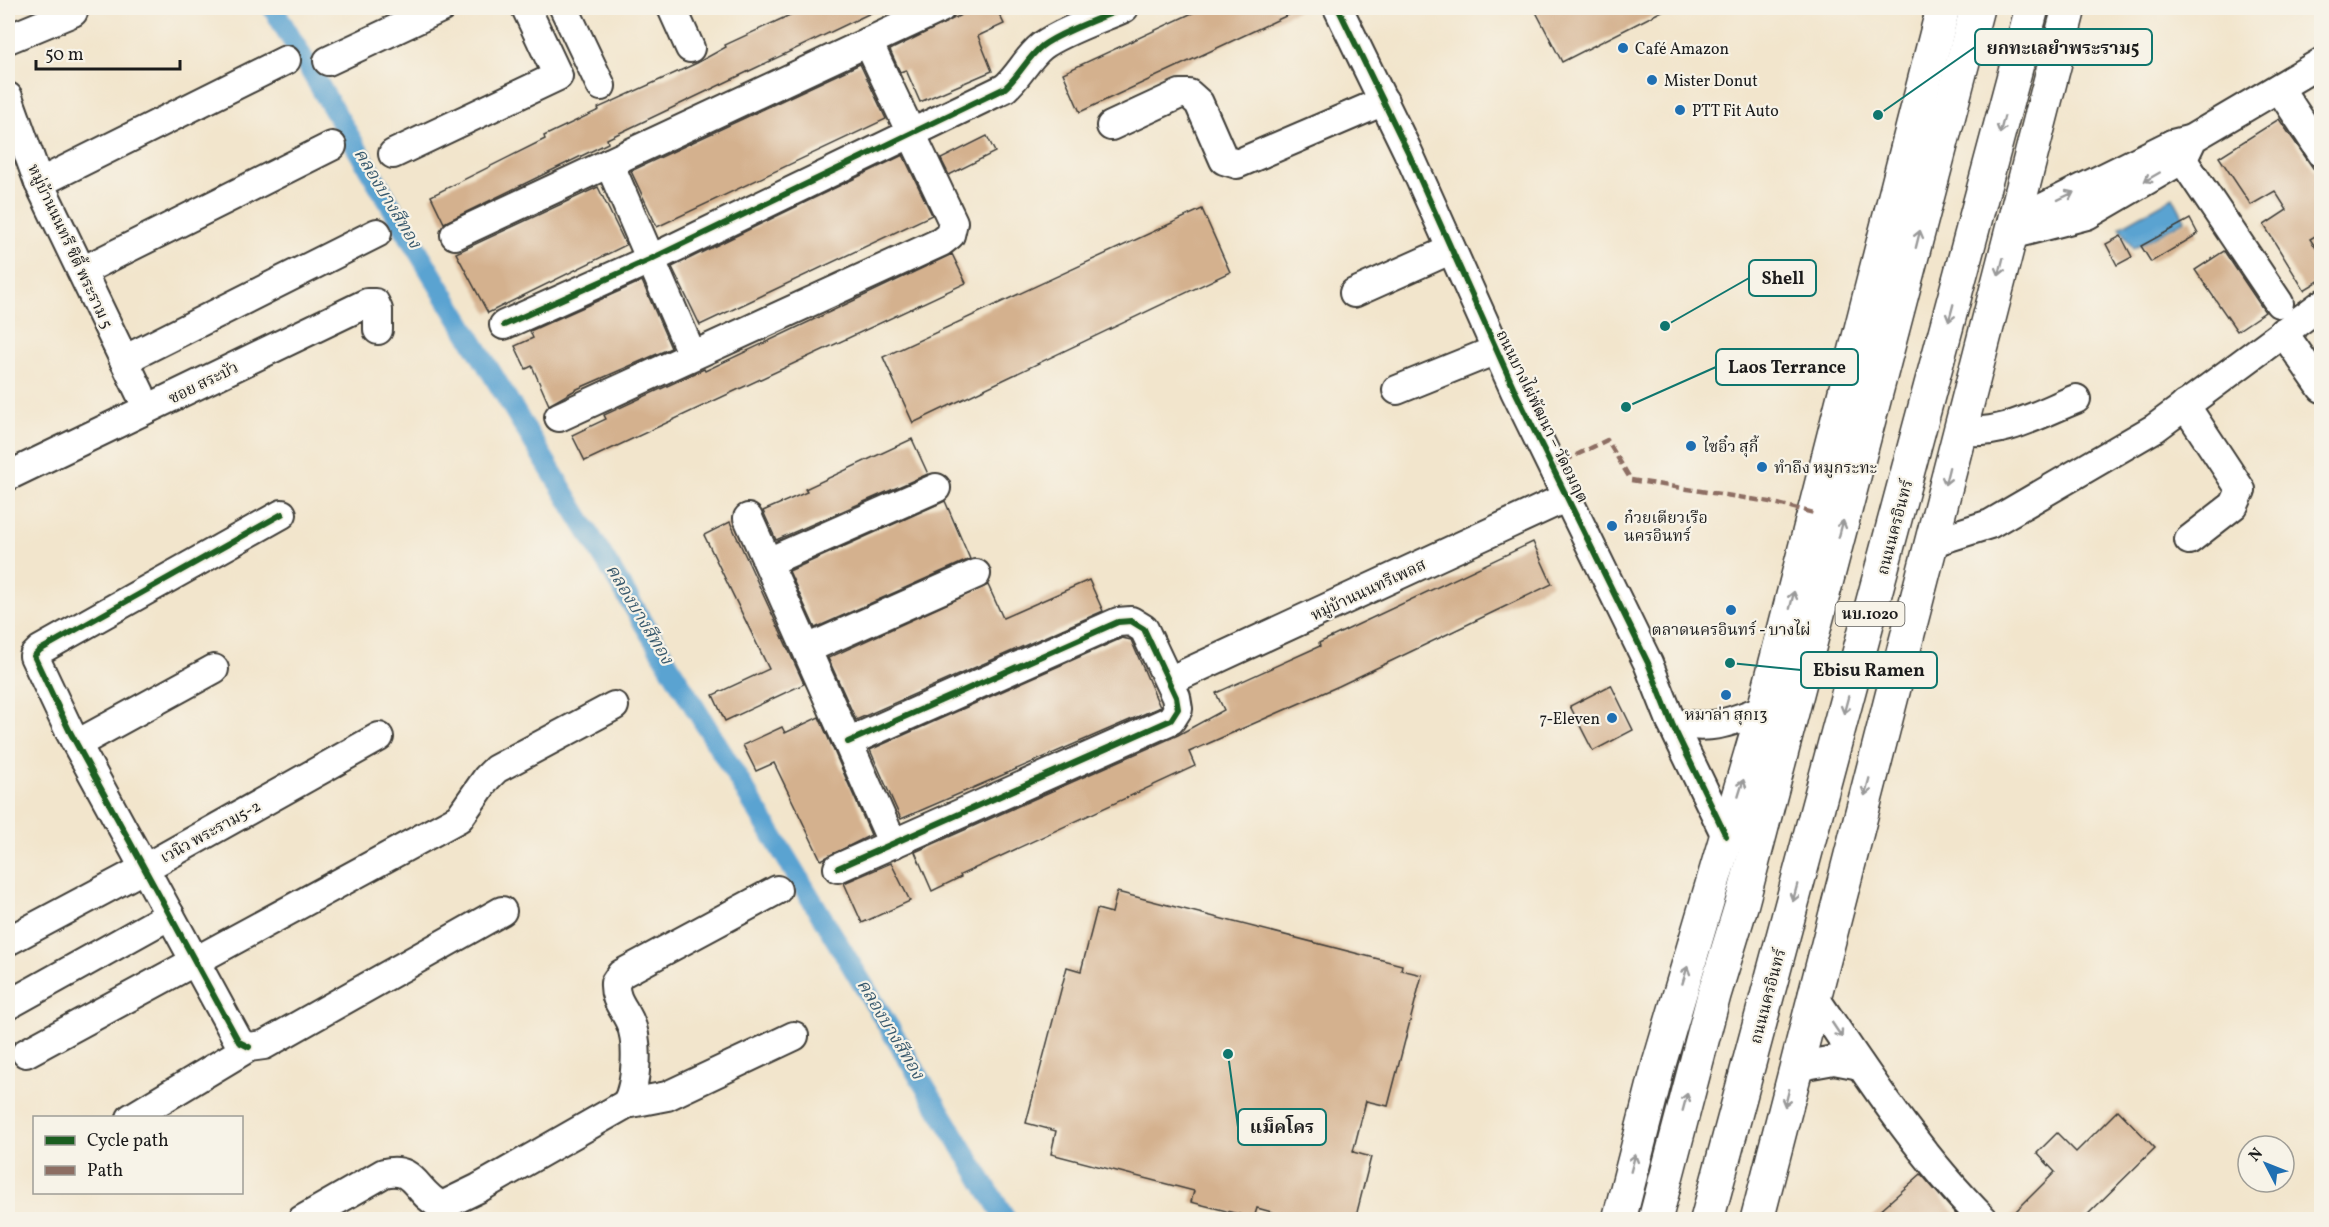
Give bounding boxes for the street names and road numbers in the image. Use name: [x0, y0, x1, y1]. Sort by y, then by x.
street label: หมู่บ้านนนทรี ซิตี้ พระราม 5: [21, 160, 119, 333]
street label: ถนนบางไผ่พัฒนา – วัดอมฤต: [1490, 326, 1594, 507]
street label: ซอย สระบัว: [165, 357, 243, 410]
street label: ถนนนครอินทร์: [1873, 477, 1919, 578]
street label: หมู่บ้านนนทรีเพลส: [1308, 554, 1430, 627]
road number: นบ.1020: [1836, 602, 1904, 626]
street label: เวนิว พระราม5-2: [157, 796, 265, 869]
street label: ถนนนครอินทร์: [1746, 946, 1792, 1047]

